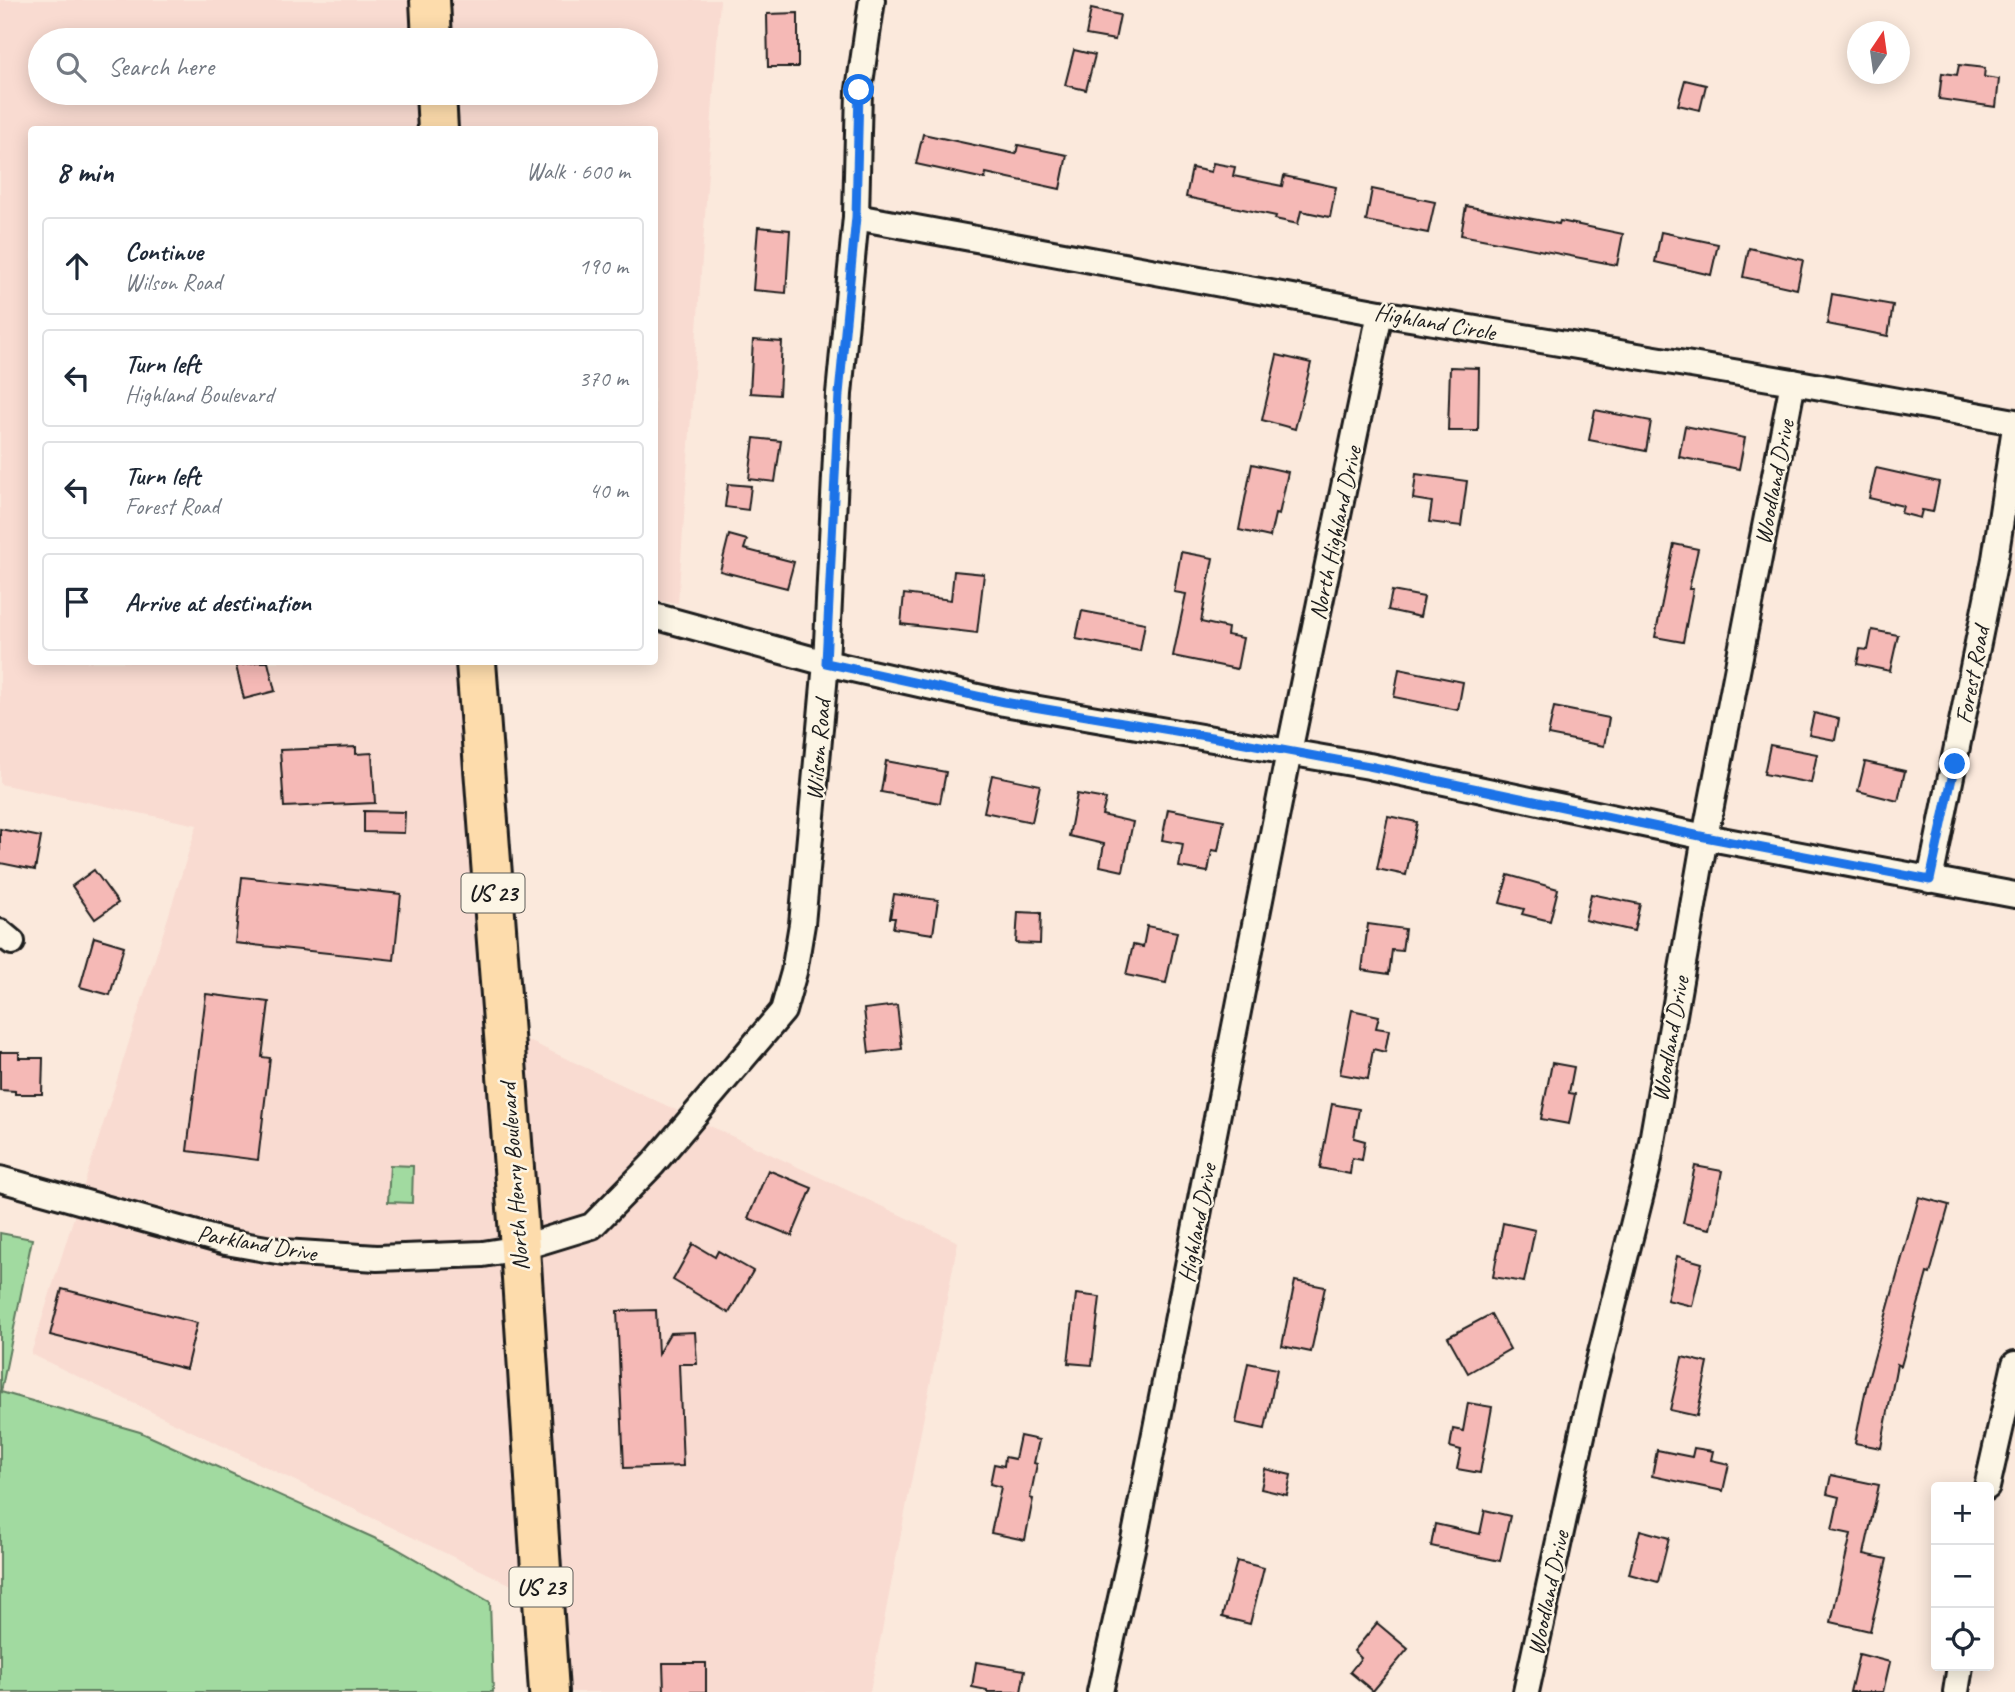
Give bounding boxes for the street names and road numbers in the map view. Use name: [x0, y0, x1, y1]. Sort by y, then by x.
street label: Highland Circle: [1372, 297, 1500, 348]
street label: Woodland Drive: [1747, 415, 1801, 547]
street label: North Highland Drive: [1302, 441, 1368, 622]
street label: Forest Road: [1948, 620, 1997, 726]
street label: Wilson Road: [799, 695, 838, 802]
road number: US 23: [462, 874, 524, 912]
street label: Woodland Drive: [1644, 972, 1696, 1104]
street label: North Henry Boulevard: [492, 1078, 536, 1272]
street label: Highland Drive: [1171, 1159, 1224, 1285]
street label: Parkland Drive: [195, 1218, 321, 1269]
street label: Woodland Drive: [1520, 1526, 1576, 1658]
road number: US 23: [510, 1568, 572, 1606]

